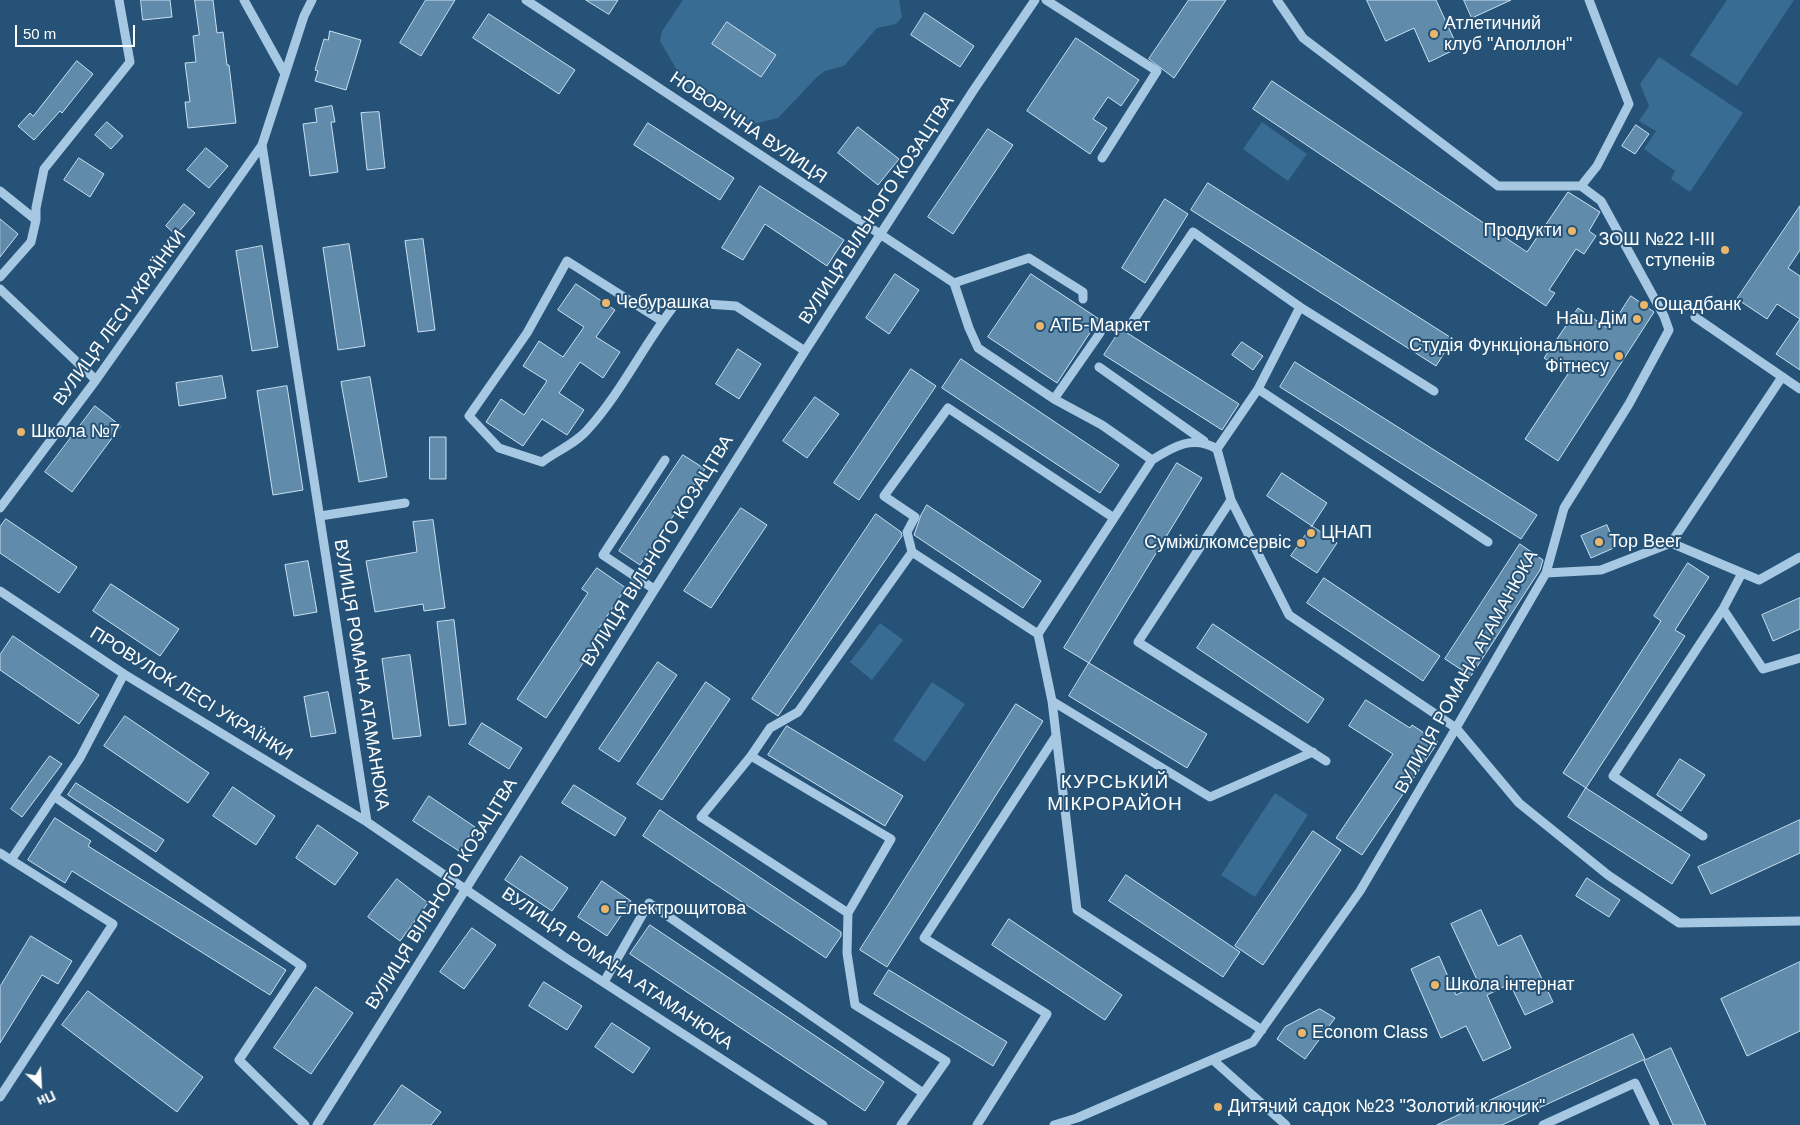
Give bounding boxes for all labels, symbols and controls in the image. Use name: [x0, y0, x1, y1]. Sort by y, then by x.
place label: Атлетичний клуб "Аполлон": [1444, 13, 1572, 56]
scale bar: [18, 15, 138, 47]
text: 50 m: [23, 25, 56, 42]
marker: Атлетичний клуб "Аполлон": [1428, 28, 1440, 40]
street label: НОВОРІЧНА ВУЛИЦЯ: [665, 67, 831, 189]
street label: ВУЛИЦЯ ВІЛЬНОГО КОЗАЦТВА: [795, 91, 959, 329]
place label: Продукти: [1484, 220, 1562, 242]
marker: Продукти: [1566, 225, 1578, 237]
street label: ВУЛИЦЯ ЛЕСІ УКРАЇНКИ: [49, 226, 191, 410]
place label: ЗОШ №22 І-ІІІ ступенів: [1599, 229, 1715, 272]
marker: ЗОШ №22 І-ІІІ ступенів: [1719, 244, 1731, 256]
place label: Чебурашка: [616, 292, 709, 314]
place label: Ощадбанк: [1654, 294, 1741, 316]
marker: Чебурашка: [600, 297, 612, 309]
marker: Ощадбанк: [1638, 299, 1650, 311]
place label: Наш Дім: [1556, 308, 1627, 330]
marker: Наш Дім: [1631, 313, 1643, 325]
place label: АТБ-Маркет: [1050, 315, 1150, 337]
marker: АТБ-Маркет: [1034, 320, 1046, 332]
place label: Студія Функціонального Фітнесу: [1409, 335, 1609, 378]
marker: Студія Функціонального Фітнесу: [1613, 350, 1625, 362]
place label: Школа №7: [31, 421, 120, 443]
marker: Школа №7: [15, 426, 27, 438]
street label: ВУЛИЦЯ ВІЛЬНОГО КОЗАЦТВА: [578, 431, 738, 671]
place label: ЦНАП: [1321, 522, 1372, 544]
marker: ЦНАП: [1305, 527, 1317, 539]
place label: Top Beer: [1609, 531, 1681, 553]
place label: Суміжілкомсервіс: [1144, 532, 1291, 554]
marker: Top Beer: [1593, 536, 1605, 548]
marker: Суміжілкомсервіс: [1295, 537, 1307, 549]
street label: ВУЛИЦЯ РОМАНА АТАМАНЮКА: [329, 538, 393, 812]
street label: ВУЛИЦЯ РОМАНА АТАМАНЮКА: [1391, 547, 1543, 797]
street label: ПРОВУЛОК ЛЕСІ УКРАЇНКИ: [86, 623, 296, 765]
district label: КУРСЬКИЙ МІКРОРАЙОН: [1046, 772, 1184, 816]
street label: ВУЛИЦЯ ВІЛЬНОГО КОЗАЦТВА: [362, 774, 522, 1014]
street label: ВУЛИЦЯ РОМАНА АТАМАНЮКА: [497, 883, 737, 1055]
place label: Електрощитова: [615, 898, 746, 920]
marker: Електрощитова: [599, 903, 611, 915]
place label: Школа інтернат: [1445, 974, 1575, 996]
marker: Школа інтернат: [1429, 979, 1441, 991]
place label: Econom Class: [1312, 1022, 1428, 1044]
marker: Econom Class: [1296, 1027, 1308, 1039]
north arrow: [15, 1060, 65, 1110]
text: Пн: [35, 1087, 58, 1110]
place label: Дитячий садок №23 "Золотий ключик": [1228, 1096, 1545, 1118]
marker: Дитячий садок №23 "Золотий ключик": [1212, 1101, 1224, 1113]

